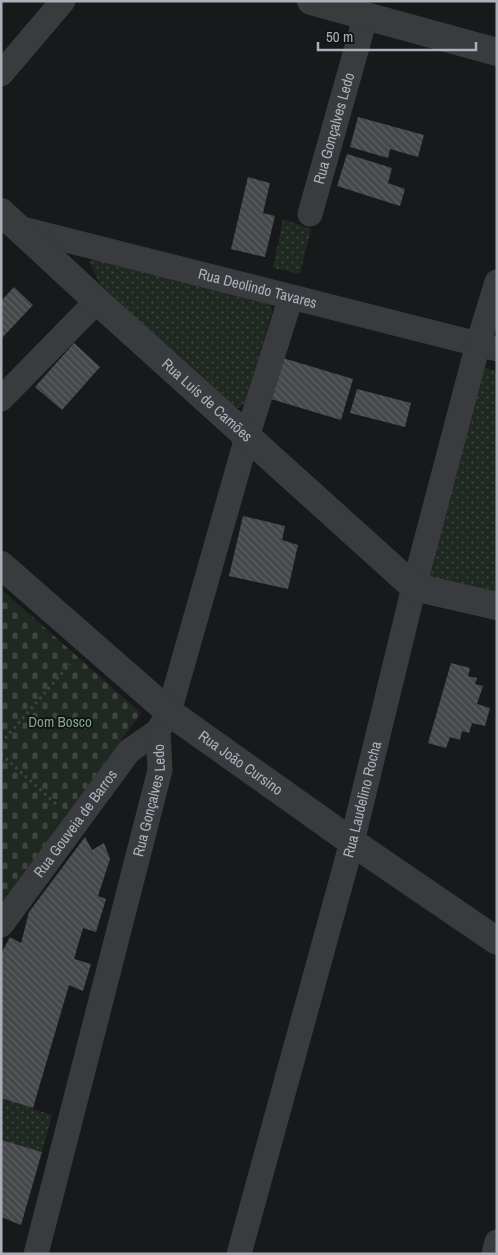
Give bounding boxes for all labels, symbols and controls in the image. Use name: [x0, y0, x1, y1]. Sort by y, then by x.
scale bar: [318, 20, 476, 52]
text: 50 m: [326, 26, 353, 47]
street label: Rua Gonçalves Ledo: [308, 70, 359, 186]
street label: Rua Deolindo Tavares: [196, 263, 319, 313]
street label: Rua Luís de Camões: [157, 353, 257, 446]
park label: Dom Bosco: [28, 711, 92, 732]
street label: Rua João Cursino: [194, 725, 287, 800]
street label: Rua Laudelino Rocha: [337, 739, 386, 860]
street label: Rua Gonçalves Ledo: [127, 744, 170, 859]
street label: Rua Gouveia de Barros: [28, 765, 122, 882]

